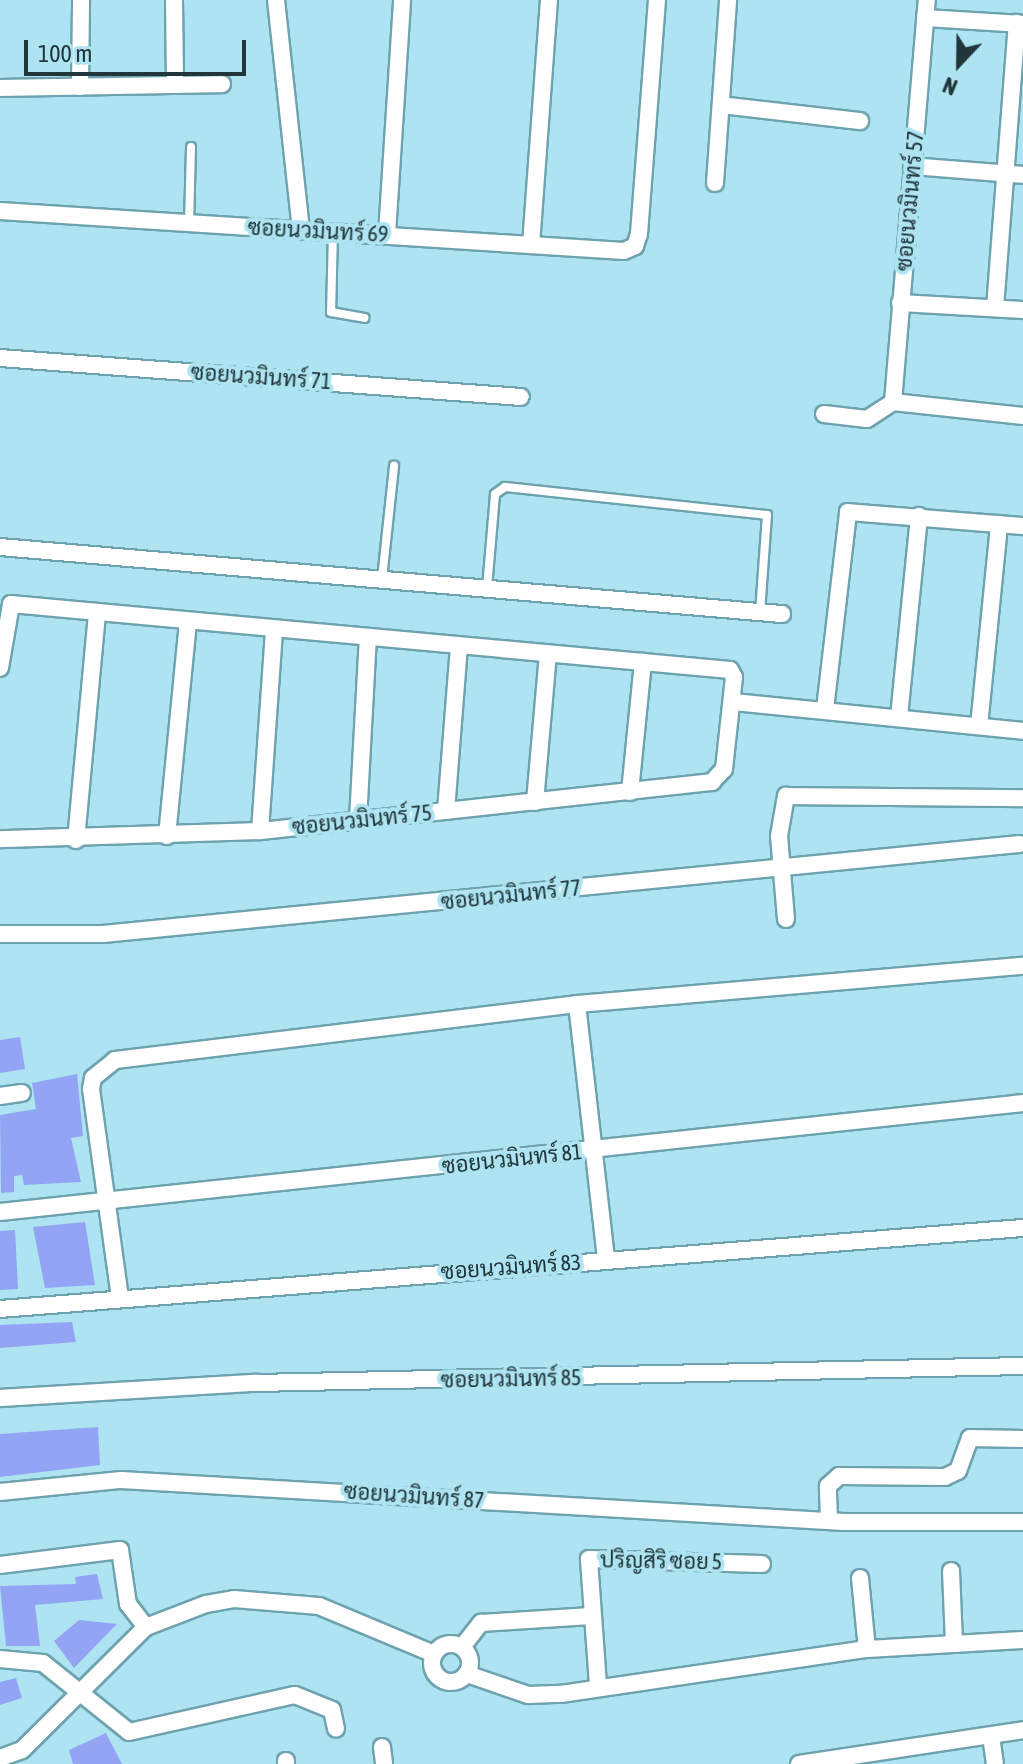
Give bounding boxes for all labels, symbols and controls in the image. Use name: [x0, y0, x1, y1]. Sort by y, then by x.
scale bar: [28, 24, 250, 74]
north arrow: [919, 24, 999, 104]
text: 100 m: [38, 40, 92, 67]
text: N: [939, 72, 961, 101]
street label: ซอยนวมินทร์ 57: [891, 130, 929, 272]
street label: ซอยนวมินทร์ 69: [247, 214, 389, 248]
street label: ซอยนวมินทร์ 71: [190, 359, 332, 395]
street label: ซอยนวมินทร์ 75: [291, 800, 433, 840]
street label: ซอยนวมินทร์ 77: [440, 875, 582, 915]
street label: ซอยนวมินทร์ 81: [441, 1139, 583, 1179]
street label: ซอยนวมินทร์ 83: [440, 1249, 582, 1285]
street label: ซอยนวมินทร์ 85: [440, 1365, 582, 1393]
street label: ซอยนวมินทร์ 87: [343, 1478, 485, 1514]
street label: ปริญสิริ ซอย 5: [600, 1547, 722, 1575]

